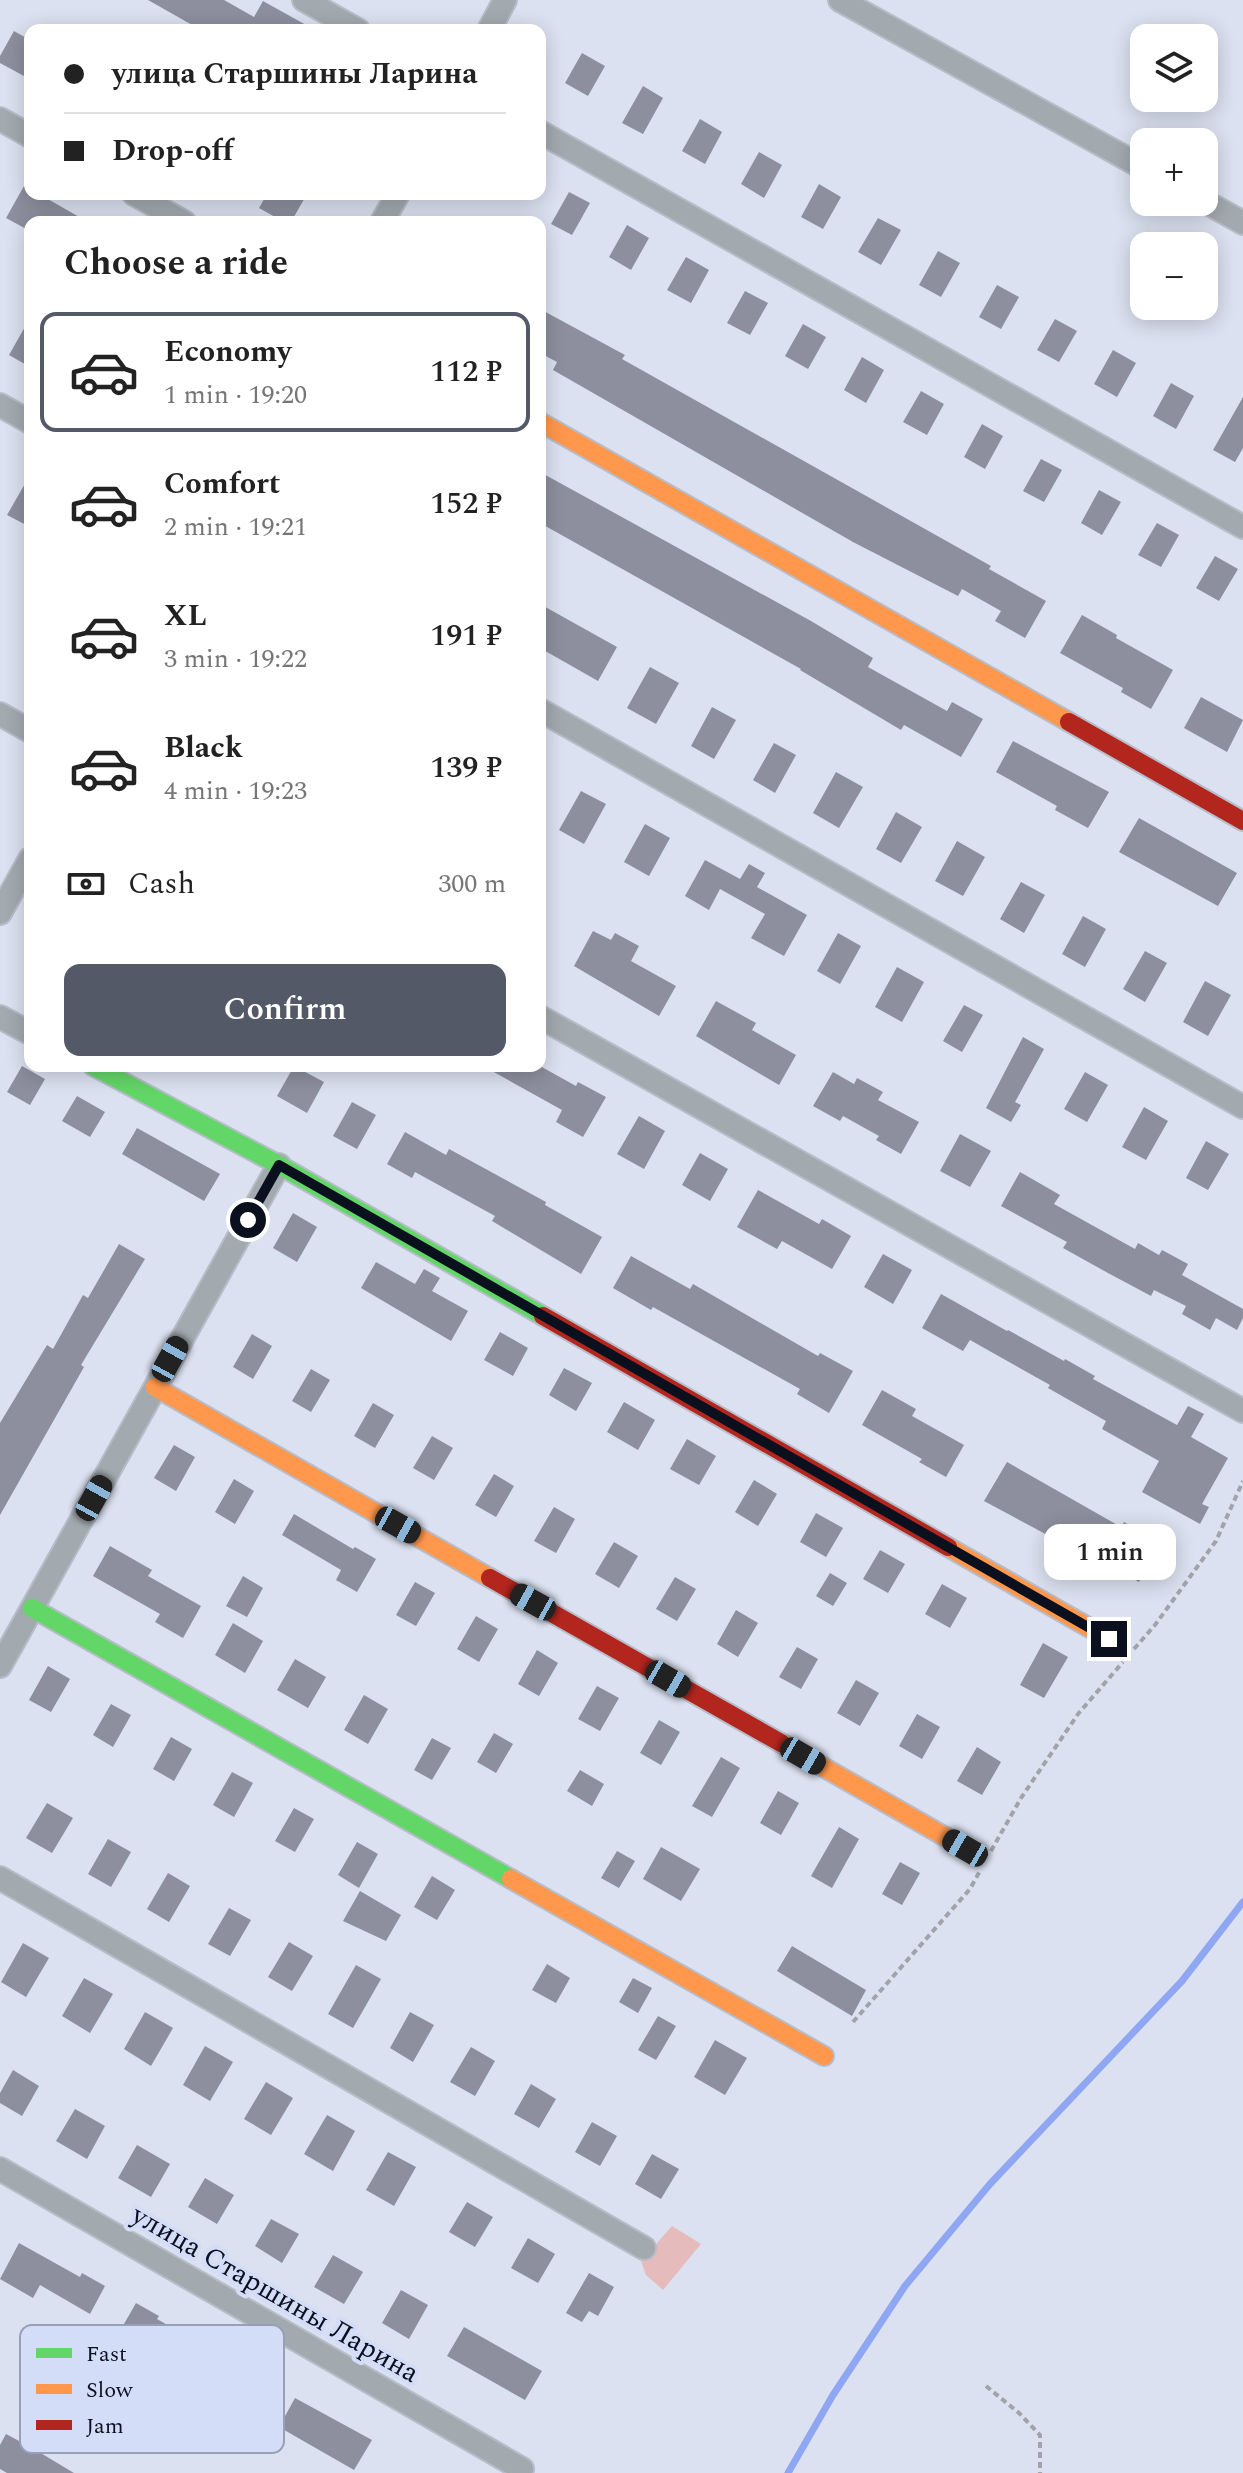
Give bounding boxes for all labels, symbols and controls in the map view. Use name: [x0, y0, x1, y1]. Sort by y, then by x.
map controls: [1130, 24, 1218, 320]
button: layers: [1130, 24, 1218, 112]
text: улица Старшины Ларина: [112, 51, 478, 97]
text: Drop-off: [112, 128, 233, 174]
button: +: [1130, 128, 1218, 216]
button: −: [1130, 232, 1218, 320]
text: Choose a ride: [64, 236, 288, 291]
text: Economy: [164, 329, 291, 375]
icon: car: [68, 336, 140, 408]
text: 112 ₽: [430, 349, 502, 395]
text: 1 min · 19:20: [164, 375, 307, 415]
text: Comfort: [164, 461, 280, 507]
icon: car: [68, 468, 140, 540]
text: 152 ₽: [430, 481, 502, 527]
text: 2 min · 19:21: [164, 507, 307, 547]
text: XL: [164, 593, 207, 639]
icon: car: [68, 600, 140, 672]
text: 191 ₽: [430, 613, 502, 659]
text: 3 min · 19:22: [164, 639, 307, 679]
text: Black: [164, 725, 243, 771]
icon: car: [68, 732, 140, 804]
text: 139 ₽: [430, 745, 502, 791]
text: 4 min · 19:23: [164, 771, 307, 811]
text: Cash: [128, 861, 195, 907]
icon: cash: [64, 862, 108, 906]
text: 300 m: [438, 864, 506, 904]
button: Confirm: [64, 964, 506, 1056]
route start: [230, 1202, 266, 1238]
car: [148, 1332, 192, 1386]
car: [72, 1471, 116, 1525]
car: [371, 1503, 425, 1547]
callout: 1 min: [1043, 1523, 1175, 1579]
text: 1 min: [1076, 1532, 1144, 1572]
car: [506, 1580, 560, 1624]
route end: [1091, 1621, 1127, 1657]
car: [641, 1657, 695, 1701]
car: [776, 1734, 830, 1778]
car: [938, 1826, 992, 1870]
street label: улица Старшины Ларина: [122, 2194, 428, 2395]
legend: [20, 2325, 284, 2453]
text: Fast: [86, 2338, 127, 2371]
text: Slow: [86, 2374, 134, 2407]
text: Jam: [86, 2410, 124, 2443]

